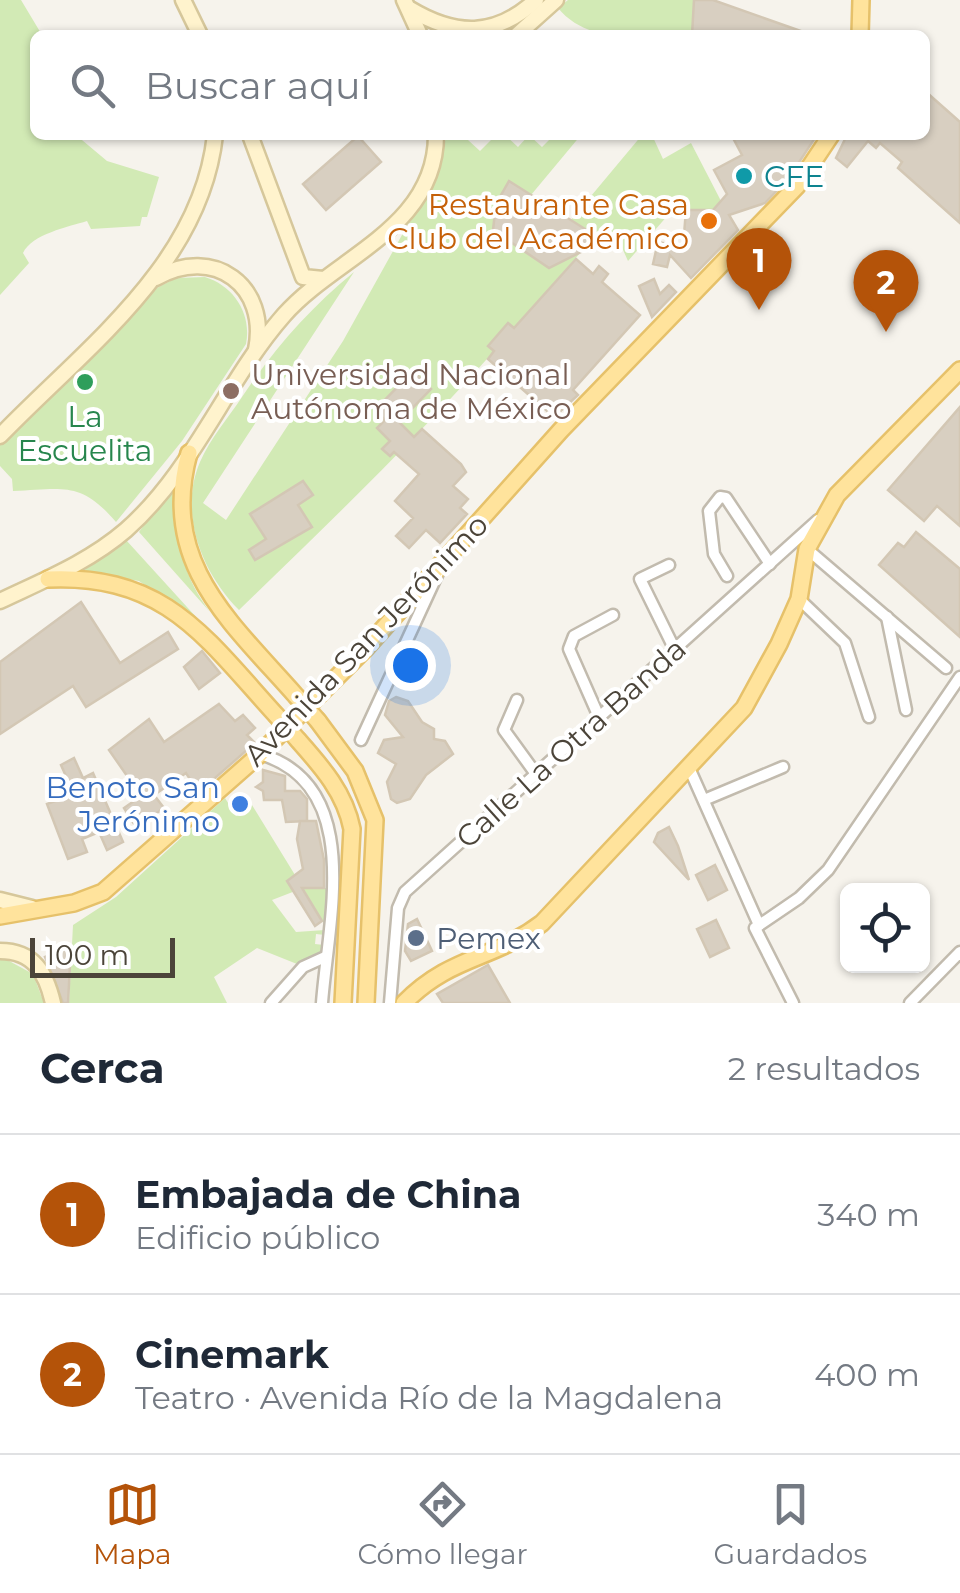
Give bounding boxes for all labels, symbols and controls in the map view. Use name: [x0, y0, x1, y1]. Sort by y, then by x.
search box: [30, 30, 930, 140]
icon: search: [65, 58, 120, 113]
text: Buscar aquí: [145, 62, 371, 109]
place label: CFE: [764, 158, 824, 195]
marker: CFE: [733, 165, 755, 187]
place label: Restaurante Casa Club del Académico: [387, 186, 689, 257]
marker: Restaurante Casa Club del Académico: [698, 210, 720, 232]
pin: 1: [726, 228, 792, 310]
pin: 2: [854, 250, 918, 332]
place label: Universidad Nacional Autónoma de México: [251, 356, 571, 427]
marker: La Escuelita: [74, 371, 96, 393]
marker: Universidad Nacional Autónoma de México: [220, 380, 242, 402]
place label: La Escuelita: [18, 398, 152, 469]
street label: Avenida San Jerónimo: [236, 506, 496, 774]
street label: Calle La Otra Banda: [448, 630, 694, 856]
your location: [385, 640, 436, 691]
place label: Benoto San Jerónimo: [45, 769, 220, 840]
marker: Benoto San Jerónimo: [229, 793, 251, 815]
map controls: [840, 883, 930, 973]
button: locate: [840, 883, 930, 973]
place label: Pemex: [436, 920, 541, 957]
marker: Pemex: [405, 927, 427, 949]
scale bar: [30, 933, 175, 978]
text: 100 m: [45, 938, 129, 972]
text: Cerca: [40, 1042, 165, 1094]
text: 2 resultados: [728, 1049, 920, 1088]
text: Embajada de China: [135, 1171, 521, 1218]
text: 1: [66, 1195, 79, 1234]
text: 340 m: [817, 1195, 920, 1234]
text: Edificio público: [135, 1218, 380, 1257]
text: Cinemark: [135, 1331, 329, 1378]
text: 2: [63, 1355, 82, 1394]
text: 400 m: [814, 1355, 920, 1394]
text: Teatro · Avenida Río de la Magdalena: [135, 1378, 723, 1417]
tab: Mapa: [93, 1477, 172, 1571]
tab: Cómo llegar: [357, 1477, 528, 1571]
tab: Guardados: [714, 1477, 867, 1571]

